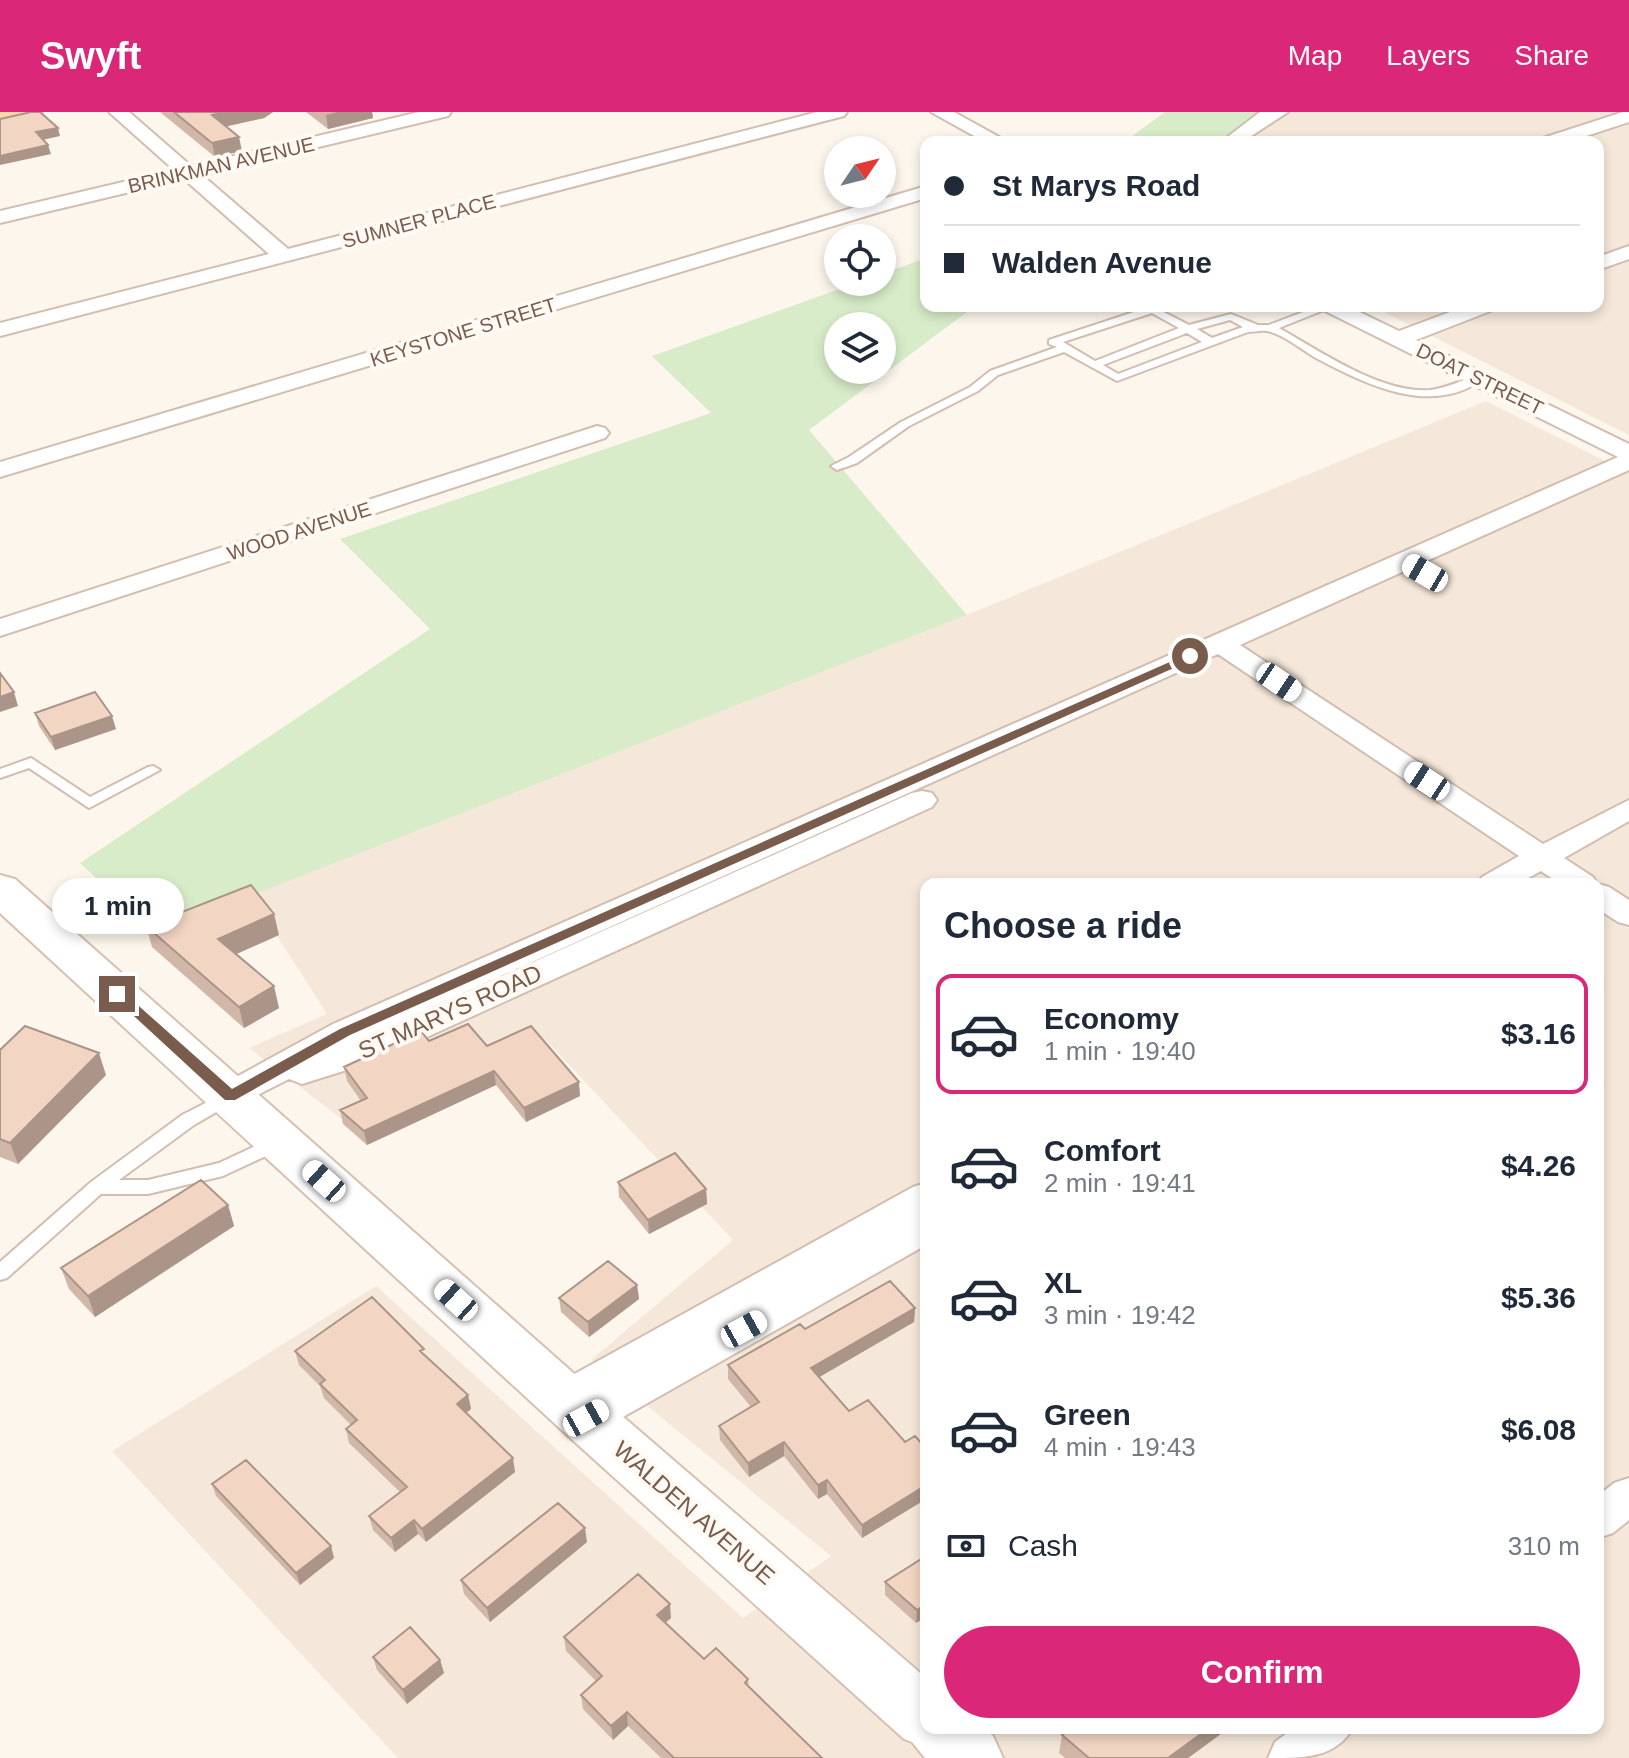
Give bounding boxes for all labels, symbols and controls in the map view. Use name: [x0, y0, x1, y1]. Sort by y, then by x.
text: Swyft: [40, 35, 141, 77]
text: Map: [1288, 40, 1342, 71]
text: Layers: [1386, 40, 1470, 71]
text: Share: [1514, 40, 1589, 71]
street label: BRINKMAN AVENUE: [126, 133, 316, 197]
north arrow: [824, 136, 896, 208]
map controls: [824, 136, 896, 384]
text: St Marys Road: [992, 169, 1200, 202]
street label: SUMNER PLACE: [340, 190, 498, 252]
button: locate: [824, 224, 896, 296]
text: Walden Avenue: [992, 246, 1212, 279]
street label: KEYSTONE STREET: [367, 293, 559, 371]
button: layers: [824, 312, 896, 384]
street label: DOAT STREET: [1413, 339, 1547, 419]
street label: WOOD AVENUE: [224, 497, 374, 565]
car: [1398, 551, 1452, 595]
route start: [1172, 638, 1208, 674]
car: [1252, 659, 1306, 705]
car: [1400, 758, 1454, 804]
callout: 1 min: [51, 878, 183, 934]
text: 1 min: [84, 891, 152, 921]
text: Choose a ride: [944, 905, 1182, 946]
street label: ST MARYS ROAD: [354, 959, 546, 1064]
route end: [99, 976, 135, 1012]
icon: car: [948, 998, 1020, 1070]
text: Economy: [1044, 1002, 1179, 1035]
text: $3.16: [1501, 1017, 1576, 1050]
text: 1 min · 19:40: [1044, 1036, 1196, 1066]
icon: car: [948, 1130, 1020, 1202]
text: Comfort: [1044, 1134, 1161, 1167]
text: $4.26: [1501, 1149, 1576, 1182]
car: [298, 1156, 350, 1206]
text: 2 min · 19:41: [1044, 1168, 1196, 1198]
icon: car: [948, 1262, 1020, 1334]
text: XL: [1044, 1266, 1082, 1299]
car: [430, 1275, 482, 1325]
text: $5.36: [1501, 1281, 1576, 1314]
text: 3 min · 19:42: [1044, 1300, 1196, 1330]
car: [717, 1307, 771, 1351]
icon: car: [948, 1394, 1020, 1466]
car: [559, 1396, 613, 1440]
text: Green: [1044, 1398, 1131, 1431]
text: $6.08: [1501, 1413, 1576, 1446]
text: 4 min · 19:43: [1044, 1432, 1196, 1462]
street label: WALDEN AVENUE: [608, 1436, 780, 1590]
icon: cash: [944, 1524, 988, 1568]
text: Cash: [1008, 1529, 1078, 1562]
text: 310 m: [1508, 1531, 1580, 1561]
button: Confirm: [944, 1626, 1580, 1718]

